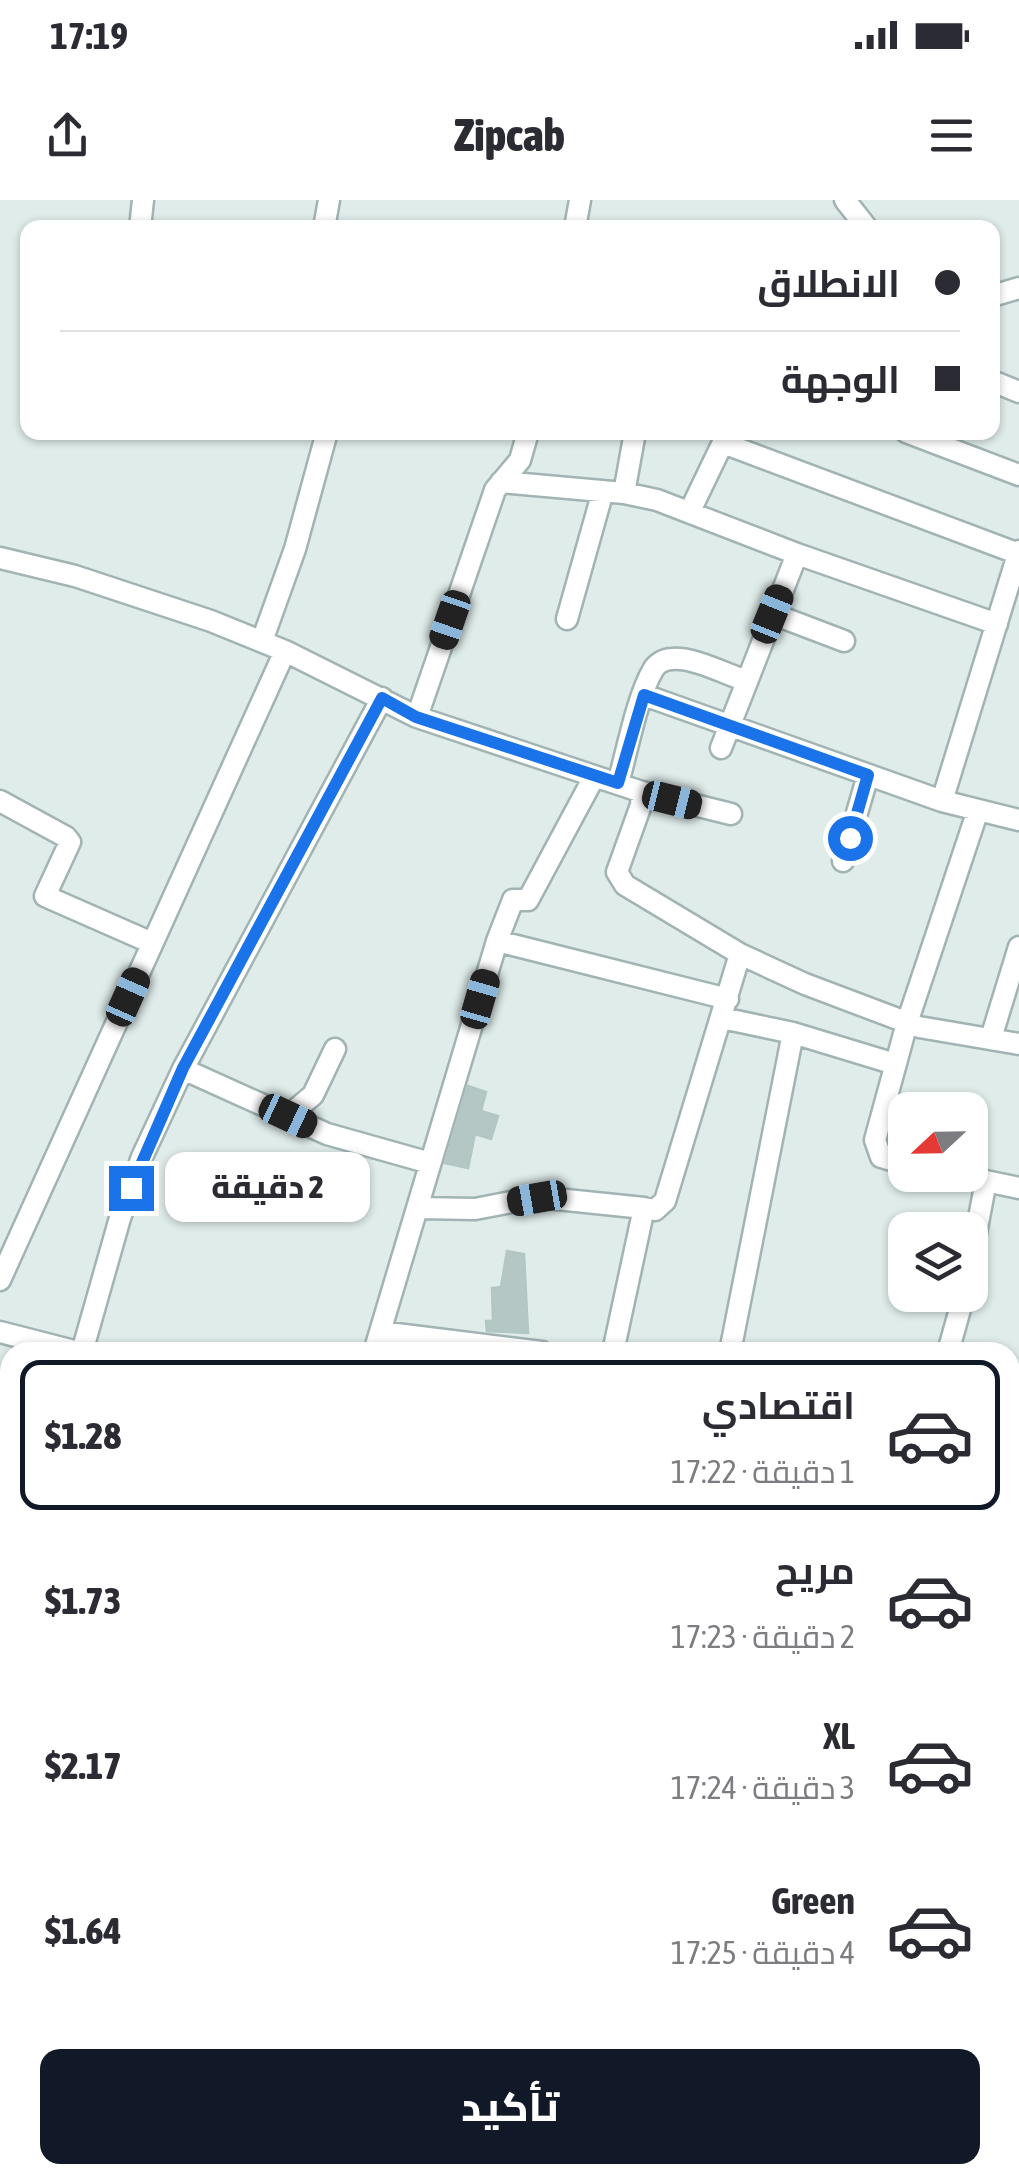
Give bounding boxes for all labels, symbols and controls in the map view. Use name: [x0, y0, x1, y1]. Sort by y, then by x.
text: 17:19: [50, 14, 128, 57]
icon: share: [40, 108, 95, 163]
icon: menu: [924, 108, 979, 163]
text: Zipcab: [454, 109, 565, 161]
text: الانطلاق: [757, 262, 900, 305]
text: الوجهة: [781, 358, 900, 401]
car: [747, 581, 797, 647]
car: [426, 587, 474, 653]
car: [639, 778, 705, 822]
route start: [828, 816, 873, 861]
car: [102, 963, 154, 1031]
car: [457, 966, 503, 1032]
car: [254, 1090, 322, 1142]
north arrow: [888, 1092, 988, 1192]
map controls: [888, 1092, 988, 1312]
callout: 2 دقيقة: [166, 1153, 371, 1223]
route end: [109, 1166, 154, 1211]
text: 2 دقيقة: [211, 1168, 324, 1205]
car: [505, 1178, 569, 1218]
button: layers: [888, 1212, 988, 1312]
text: اقتصادي: [702, 1384, 855, 1427]
icon: car: [885, 1390, 975, 1480]
text: $1.28: [45, 1414, 121, 1457]
text: 1 دقيقة · 17:22: [671, 1453, 855, 1490]
text: مريح: [775, 1549, 855, 1592]
icon: car: [885, 1555, 975, 1645]
text: $1.73: [45, 1579, 121, 1622]
text: 2 دقيقة · 17:23: [671, 1618, 855, 1655]
text: XL: [823, 1714, 855, 1757]
icon: car: [885, 1720, 975, 1810]
text: $2.17: [45, 1744, 121, 1787]
text: 3 دقيقة · 17:24: [671, 1769, 855, 1806]
text: Green: [771, 1879, 855, 1922]
icon: car: [885, 1885, 975, 1975]
text: $1.64: [45, 1909, 121, 1952]
text: 4 دقيقة · 17:25: [671, 1934, 855, 1971]
button: تأكيد: [40, 2049, 980, 2164]

